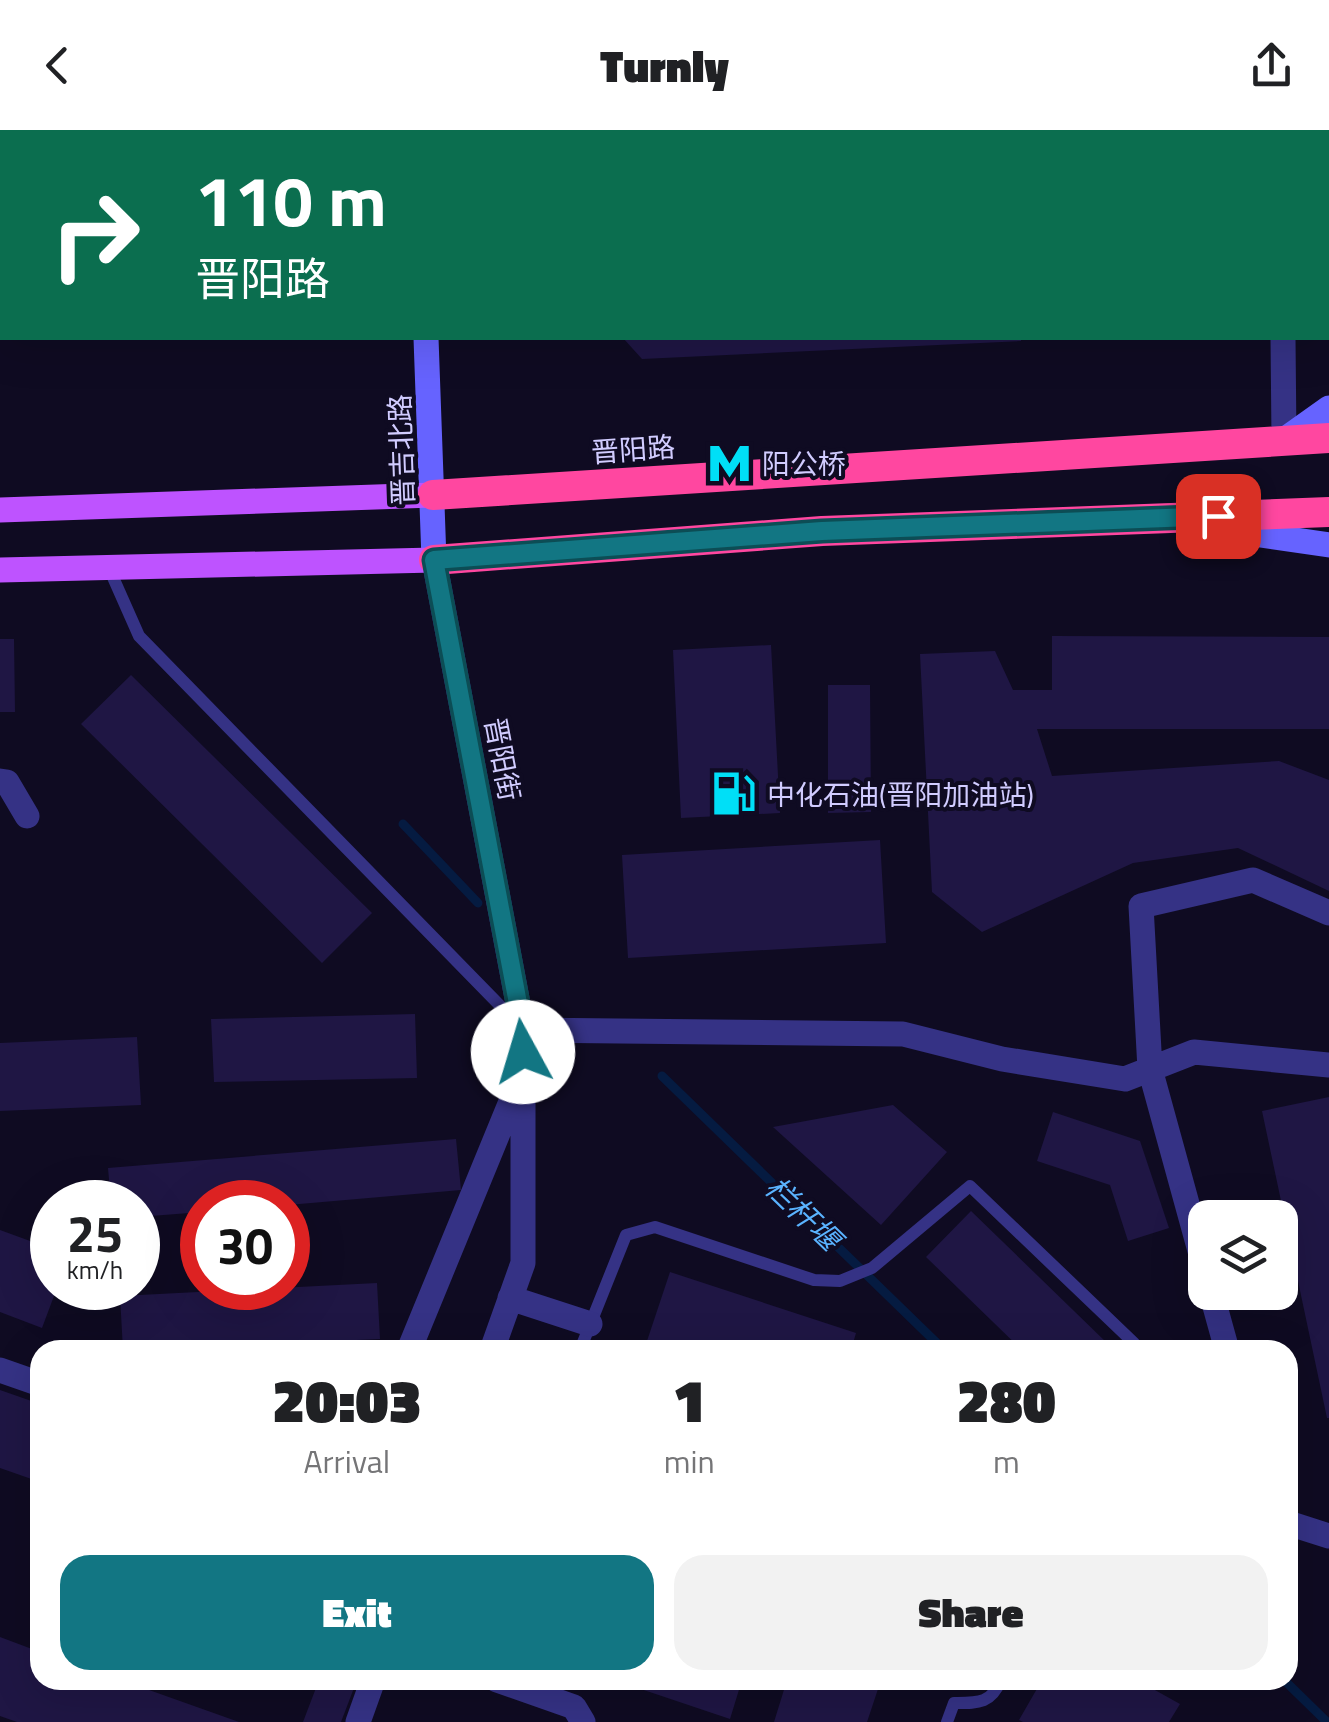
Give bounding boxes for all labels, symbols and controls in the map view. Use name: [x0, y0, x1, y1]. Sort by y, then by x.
text: Turnly: [600, 31, 729, 99]
icon: back: [30, 38, 85, 93]
icon: share: [1244, 38, 1299, 93]
text: 110 m: [195, 147, 387, 253]
icon: right: [30, 170, 160, 300]
text: 晋阳路: [195, 244, 330, 312]
street label: 晋吉北路: [378, 393, 424, 507]
street label: 晋阳路: [590, 425, 676, 473]
metro station icon: 阳公桥: [705, 439, 753, 487]
place label: 阳公桥: [762, 442, 846, 485]
pin: [1176, 474, 1261, 559]
icon: arrive: [1191, 489, 1246, 544]
street label: 晋阳街: [474, 714, 532, 804]
fuel station icon: 中化石油(晋阳加油站): [710, 770, 758, 818]
place label: 中化石油(晋阳加油站): [767, 773, 1034, 816]
position arrow: [471, 1000, 575, 1104]
water label: 栏杆堰: [755, 1165, 855, 1264]
speed limit sign: 30: [180, 1180, 310, 1310]
text: 25: [67, 1195, 123, 1271]
map controls: [1188, 1200, 1298, 1310]
button: layers: [1188, 1200, 1298, 1310]
text: km/h: [67, 1251, 123, 1289]
text: 20:03: [272, 1354, 421, 1445]
text: 1: [673, 1354, 706, 1445]
text: 280: [957, 1354, 1056, 1445]
text: Arrival: [303, 1437, 390, 1485]
text: min: [664, 1437, 715, 1485]
text: m: [993, 1437, 1020, 1485]
button: Exit: [60, 1555, 654, 1670]
button: Share: [674, 1555, 1268, 1670]

